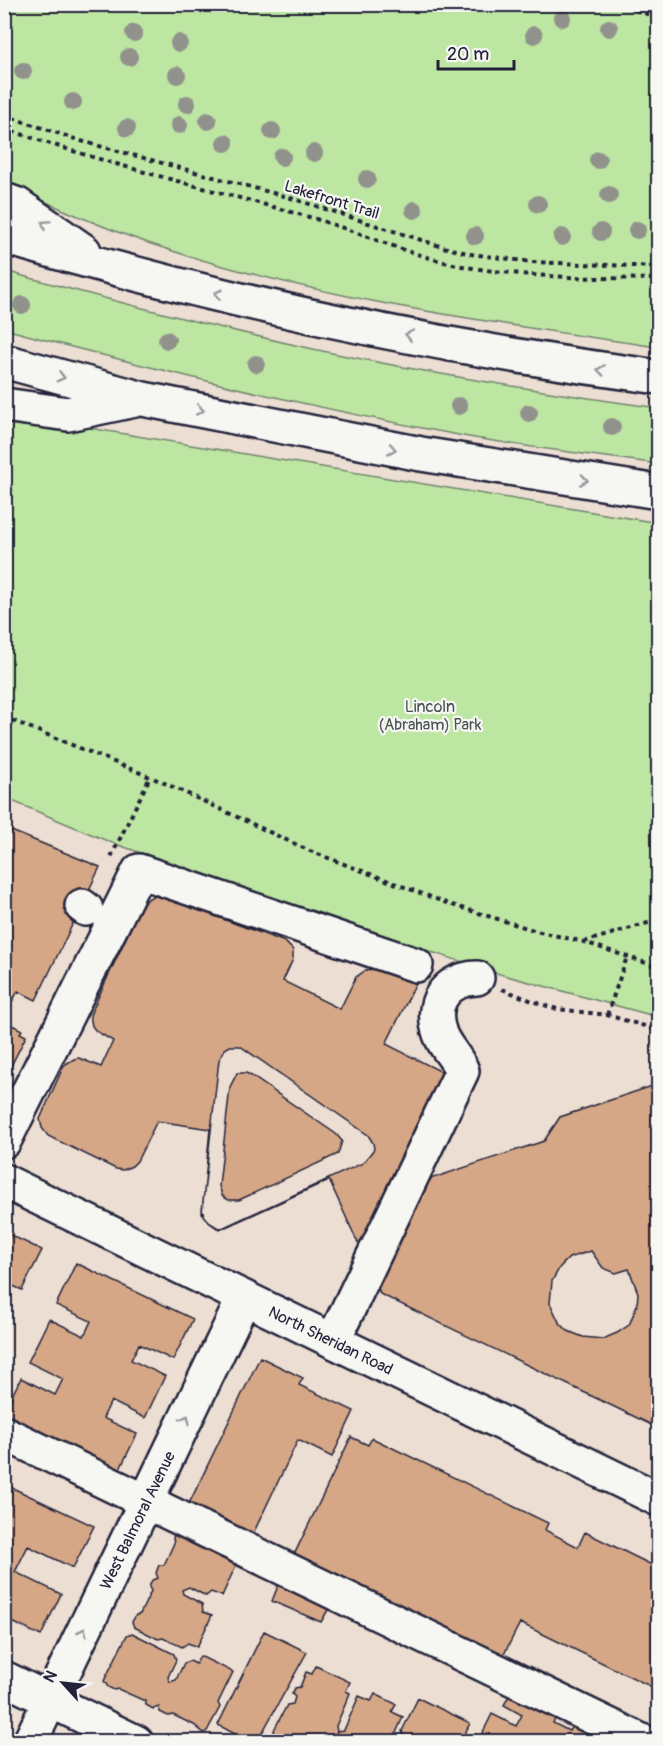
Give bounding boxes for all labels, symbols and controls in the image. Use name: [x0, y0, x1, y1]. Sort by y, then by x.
scale bar: [438, 33, 514, 71]
text: 20 m: [447, 43, 489, 66]
street label: Lakefront Trail: [282, 176, 382, 224]
one-way arrow: [41, 220, 52, 231]
one-way arrow: [213, 288, 223, 301]
one-way arrow: [404, 329, 414, 342]
one-way arrow: [596, 364, 605, 376]
one-way arrow: [55, 370, 66, 382]
one-way arrow: [195, 403, 205, 416]
one-way arrow: [386, 442, 396, 455]
one-way arrow: [579, 473, 589, 486]
park label: Lincoln (Abraham) Park: [379, 697, 482, 735]
street label: North Sheridan Road: [265, 1302, 396, 1380]
one-way arrow: [179, 1414, 191, 1425]
street label: West Balmoral Avenue: [96, 1448, 180, 1593]
one-way arrow: [76, 1628, 88, 1639]
north arrow: [33, 1653, 93, 1713]
text: N: [39, 1667, 62, 1686]

